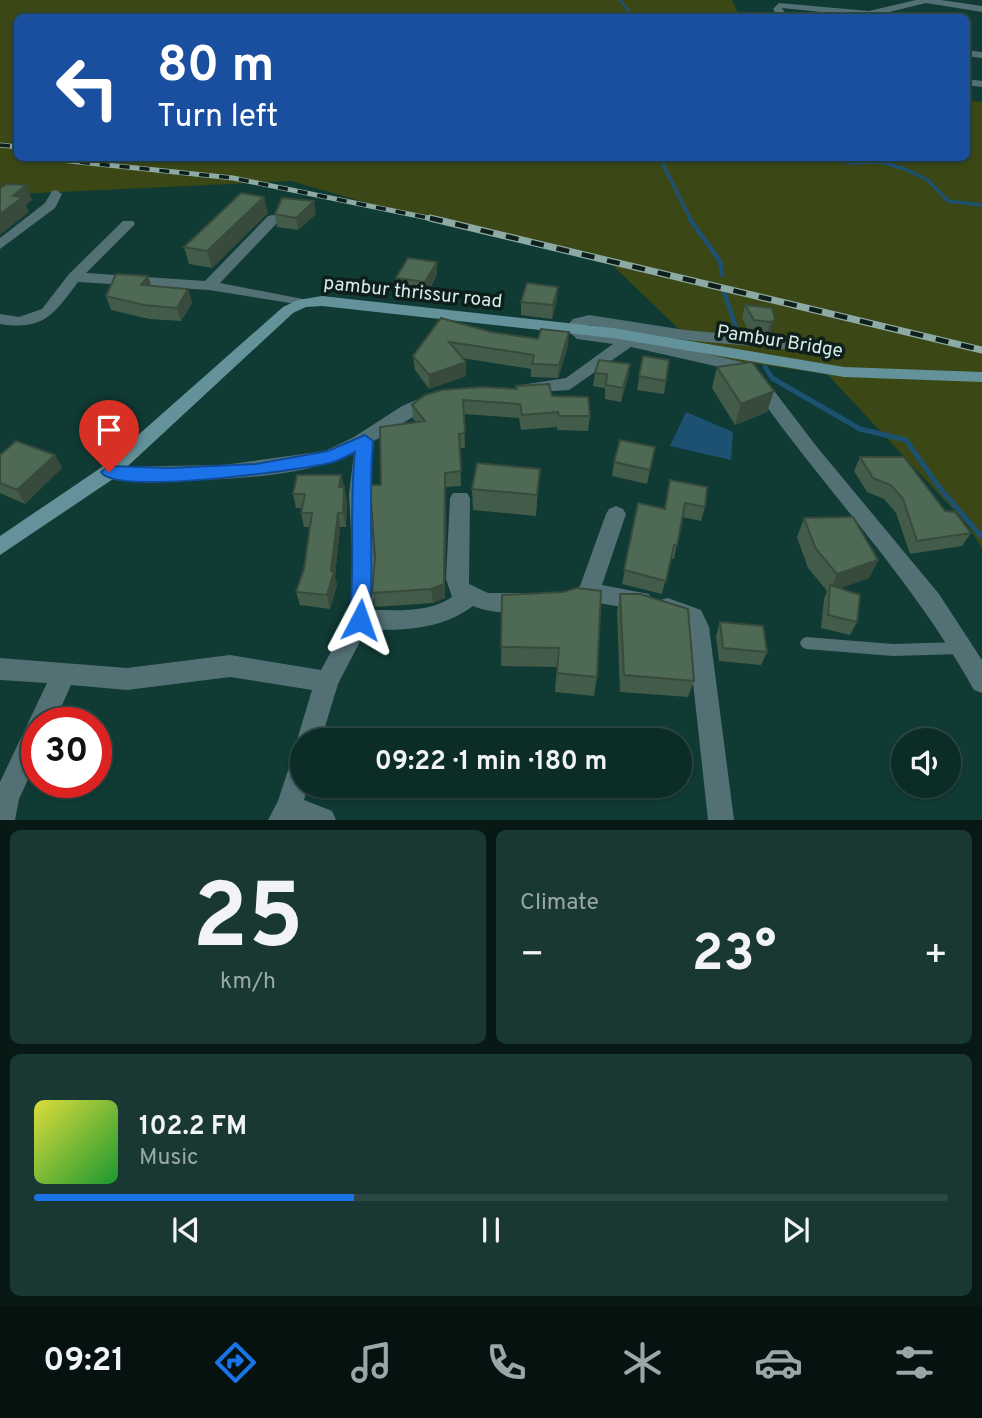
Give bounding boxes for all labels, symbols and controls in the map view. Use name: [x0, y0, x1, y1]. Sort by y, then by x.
text: 80 m: [157, 37, 274, 99]
icon: left: [42, 42, 133, 133]
text: Turn left: [157, 98, 278, 138]
street label: pambur thrissur road: [322, 272, 503, 314]
street label: Pambur Bridge: [715, 320, 844, 364]
pin: [79, 400, 139, 472]
icon: arrive: [90, 411, 128, 449]
position arrow: [323, 583, 397, 657]
speed limit sign: 30: [21, 707, 112, 798]
map controls: [891, 728, 961, 798]
button: sound: [891, 728, 961, 798]
text: 09:22 · 1 min · 180 m: [375, 746, 607, 779]
text: 25: [192, 865, 304, 980]
text: Climate: [520, 889, 599, 918]
text: 23°: [692, 923, 776, 989]
text: −: [520, 932, 545, 981]
text: +: [923, 932, 948, 981]
text: km/h: [220, 968, 276, 997]
text: 102.2 FM: [139, 1111, 247, 1144]
text: Music: [139, 1144, 199, 1173]
icon: previous: [167, 1211, 205, 1249]
icon: pause: [472, 1211, 510, 1249]
icon: next: [777, 1211, 815, 1249]
icon: directions: [211, 1338, 260, 1387]
icon: music: [347, 1338, 396, 1387]
icon: phone: [482, 1338, 531, 1387]
icon: climate: [618, 1338, 667, 1387]
icon: car: [754, 1338, 803, 1387]
icon: filters: [890, 1338, 939, 1387]
text: 09:21: [43, 1342, 124, 1382]

